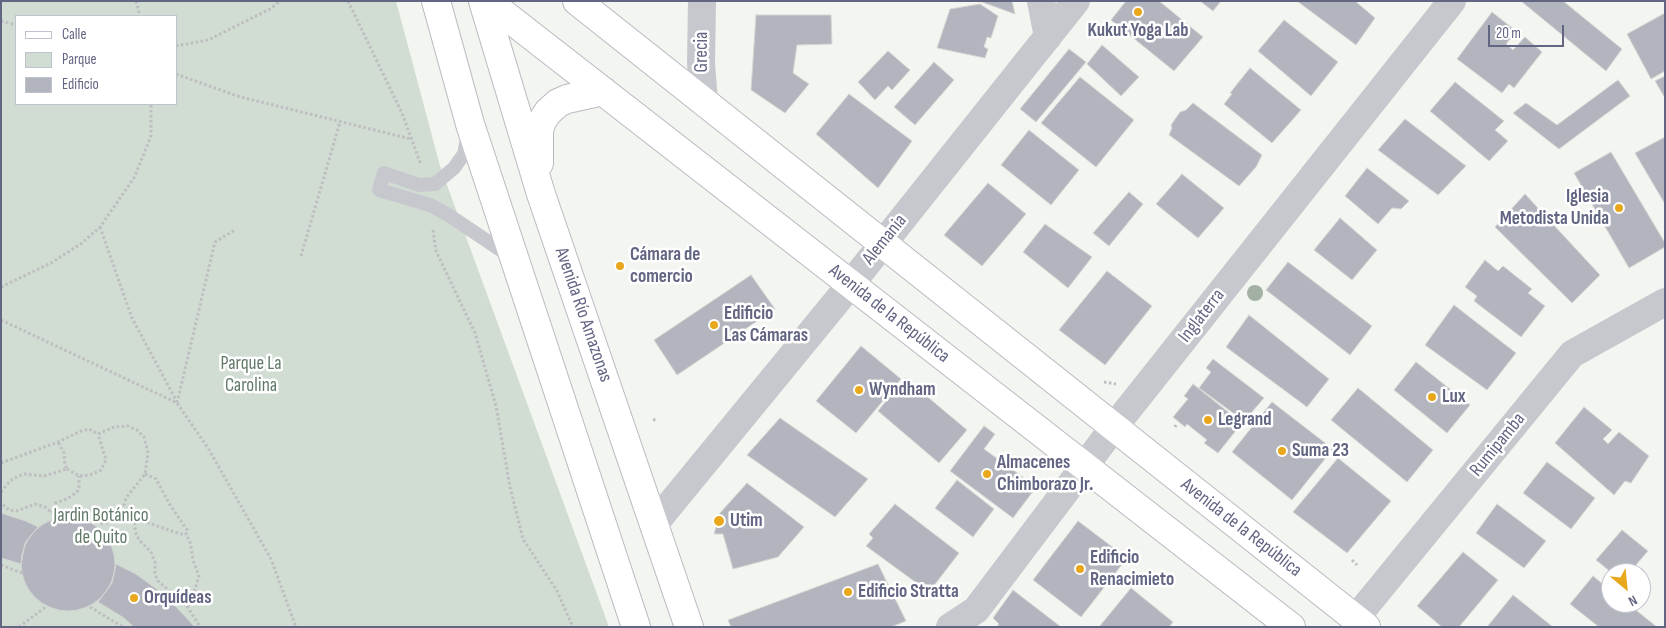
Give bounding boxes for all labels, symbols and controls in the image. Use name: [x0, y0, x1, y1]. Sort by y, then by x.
marker: Kukut Yoga Lab: [1132, 6, 1144, 18]
legend: [15, 15, 178, 105]
scale bar: [1491, 15, 1567, 47]
place label: Kukut Yoga Lab: [1088, 20, 1188, 42]
text: 20 m: [1496, 24, 1521, 43]
text: Calle: [62, 25, 86, 44]
street label: Grecia: [691, 32, 713, 72]
text: Parque: [62, 50, 97, 69]
text: Edificio: [62, 75, 99, 94]
place label: Iglesia Metodista Unida: [1500, 186, 1609, 230]
marker: Iglesia Metodista Unida: [1613, 202, 1625, 214]
street label: Alemania: [858, 210, 912, 270]
place label: Cámara de comercio: [630, 244, 700, 288]
street label: Avenida Río Amazonas: [549, 245, 617, 385]
marker: Cámara de comercio: [614, 260, 626, 272]
street label: Avenida de la República: [824, 260, 954, 368]
street label: Inglaterra: [1174, 285, 1230, 347]
place label: Edificio Las Cámaras: [724, 303, 808, 347]
marker: Edificio Las Cámaras: [708, 319, 720, 331]
park label: Parque La Carolina: [220, 353, 282, 397]
place label: Wyndham: [869, 379, 936, 401]
marker: Wyndham: [853, 384, 865, 396]
place label: Lux: [1442, 386, 1466, 408]
marker: Lux: [1426, 391, 1438, 403]
place label: Legrand: [1218, 409, 1272, 431]
street label: Rumipamba: [1466, 409, 1530, 481]
marker: Legrand: [1202, 414, 1214, 426]
place label: Suma 23: [1292, 440, 1349, 462]
marker: Suma 23: [1276, 445, 1288, 457]
place label: Almacenes Chimborazo Jr.: [997, 452, 1093, 496]
marker: Almacenes Chimborazo Jr.: [981, 468, 993, 480]
street label: Avenida de la República: [1176, 474, 1306, 582]
park label: Jardin Botánico de Quito: [53, 505, 149, 549]
place label: Utim: [730, 510, 763, 532]
marker: Utim: [712, 514, 726, 528]
place label: Edificio Renacimieto: [1090, 547, 1174, 591]
marker: Edificio Renacimieto: [1074, 563, 1086, 575]
north arrow: [1601, 563, 1651, 613]
place label: Edificio Stratta: [858, 581, 959, 603]
marker: Edificio Stratta: [842, 586, 854, 598]
place label: Orquídeas: [144, 587, 211, 609]
marker: Orquídeas: [128, 592, 140, 604]
text: N: [1626, 592, 1640, 610]

